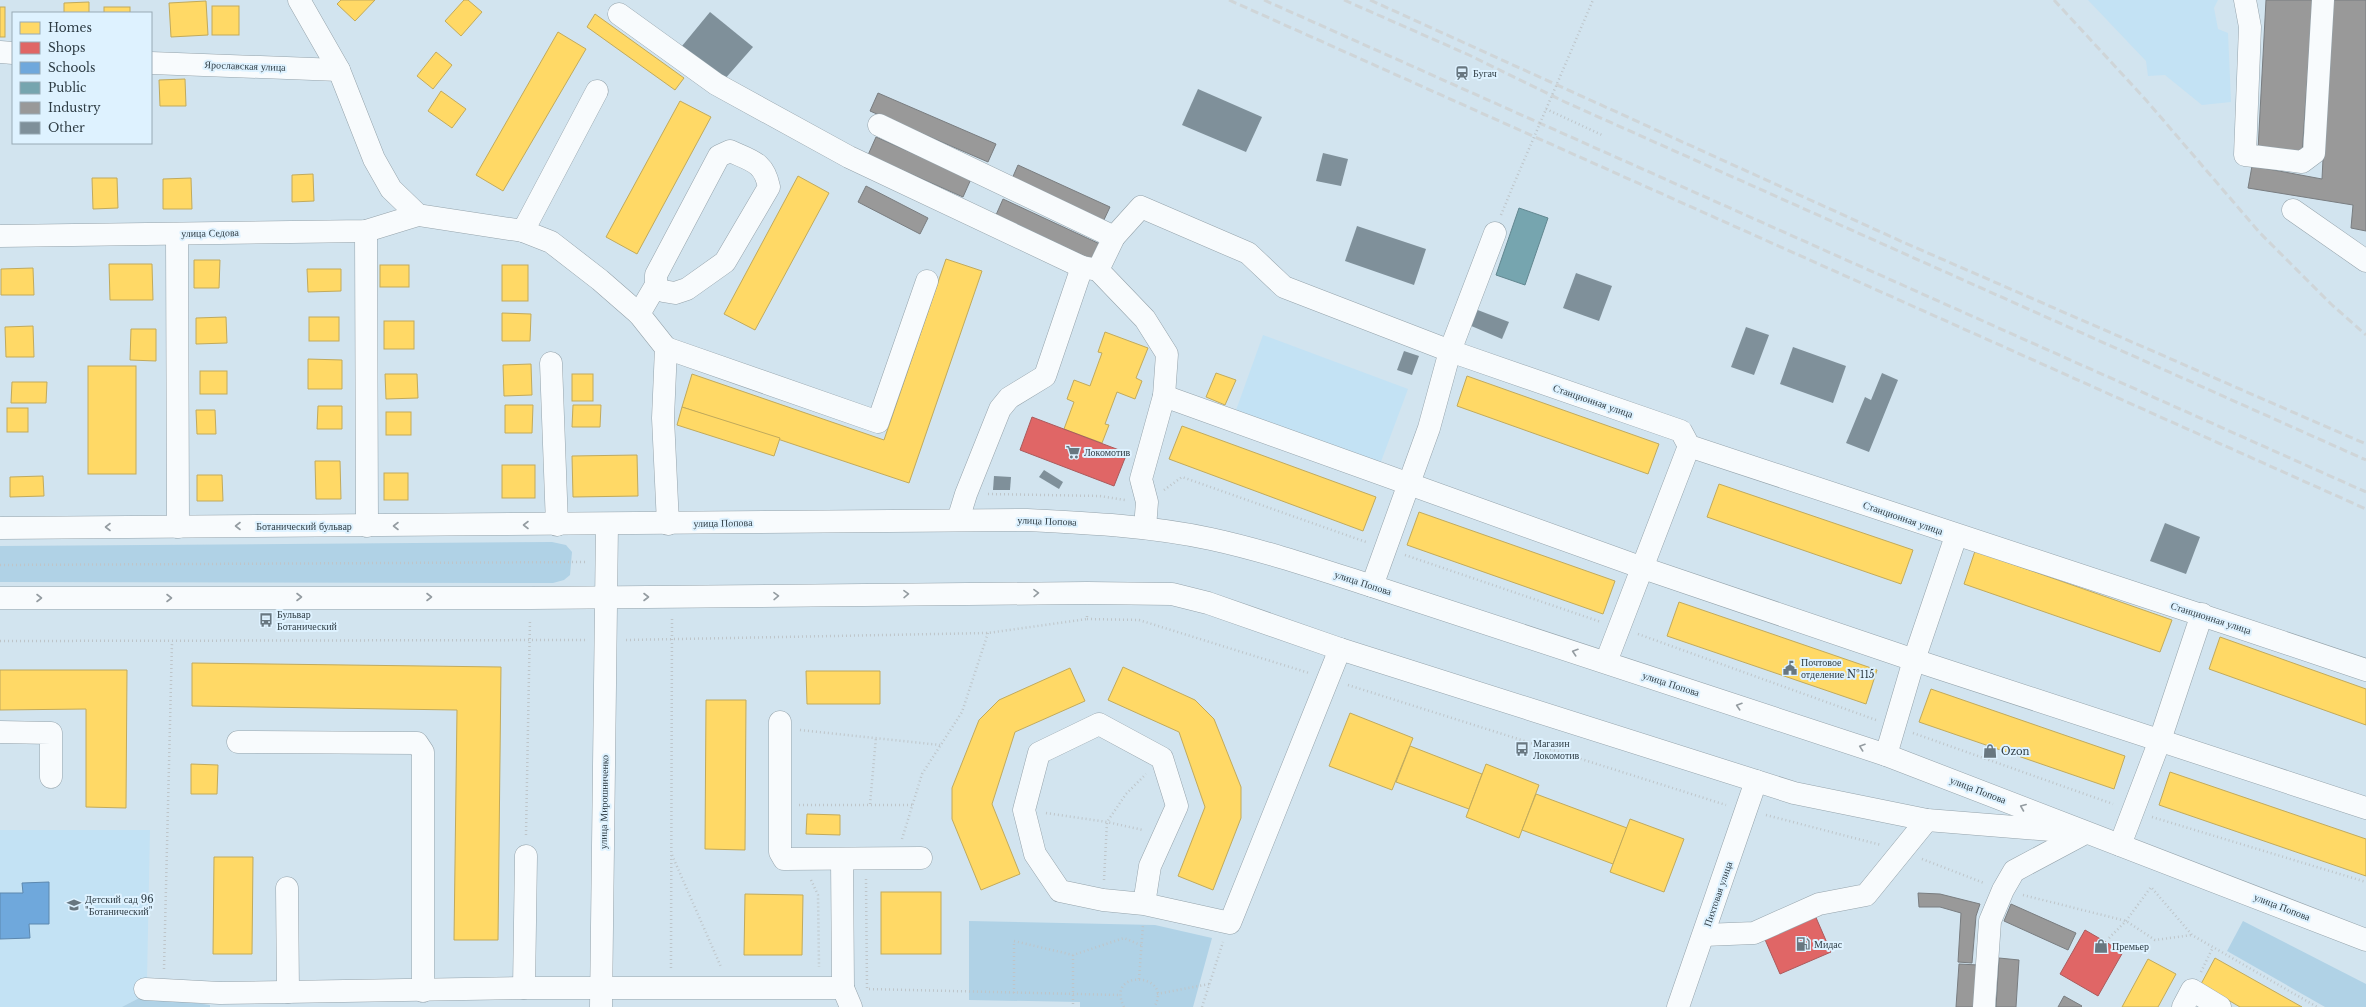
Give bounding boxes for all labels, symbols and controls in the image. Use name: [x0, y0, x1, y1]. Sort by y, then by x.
legend: [12, 12, 152, 144]
text: Homes: [48, 20, 92, 35]
text: Shops: [48, 40, 85, 55]
street label: Ярославская улица: [204, 58, 286, 74]
text: Schools: [48, 60, 95, 75]
station icon: Бугач: [1454, 65, 1470, 81]
place label: Бугач: [1473, 67, 1497, 80]
text: Public: [48, 80, 87, 95]
text: Industry: [48, 100, 101, 115]
text: Other: [48, 120, 85, 135]
street label: улица Седова: [181, 226, 240, 240]
street label: Станционная улица: [1551, 381, 1635, 421]
supermarket icon: Локомотив: [1065, 444, 1081, 460]
place label: Локомотив: [1084, 446, 1131, 459]
street label: Станционная улица: [1861, 498, 1945, 538]
street label: улица Попова: [1017, 513, 1077, 529]
street label: улица Попова: [693, 516, 753, 530]
street label: Ботанический бульвар: [256, 520, 352, 533]
one-way arrow: [523, 521, 529, 529]
one-way arrow: [235, 522, 241, 530]
one-way arrow: [393, 522, 399, 530]
one-way arrow: [105, 523, 111, 531]
street label: улица Попова: [1333, 568, 1394, 598]
one-way arrow: [1033, 589, 1039, 597]
one-way arrow: [903, 590, 909, 599]
one-way arrow: [773, 592, 779, 600]
one-way arrow: [296, 593, 302, 601]
one-way arrow: [426, 593, 432, 601]
one-way arrow: [643, 593, 649, 601]
one-way arrow: [36, 594, 42, 602]
one-way arrow: [166, 594, 172, 602]
street label: Станционная улица: [2169, 599, 2253, 637]
place label: Бульвар Ботанический: [277, 608, 338, 633]
bus stop icon: Бульвар Ботанический: [258, 612, 274, 628]
one-way arrow: [1572, 648, 1579, 657]
place label: Почтовое отделение №115: [1801, 656, 1875, 681]
public building icon: Почтовое отделение №115: [1782, 660, 1798, 676]
street label: улица Попова: [1641, 669, 1702, 699]
one-way arrow: [1735, 702, 1742, 711]
place label: Магазин Локомотив: [1533, 737, 1580, 762]
bus stop icon: Магазин Локомотив: [1514, 741, 1530, 757]
one-way arrow: [1859, 743, 1866, 752]
shop icon: Ozon: [1982, 743, 1998, 759]
place label: Ozon: [2001, 745, 2030, 758]
street label: улица Мирошниченко: [597, 755, 611, 849]
street label: улица Попова: [1948, 773, 2008, 807]
one-way arrow: [2020, 804, 2027, 812]
street label: Пихтовая улица: [1701, 859, 1735, 928]
street label: улица Попова: [2252, 890, 2312, 924]
place label: Детский сад 96 "Ботанический": [85, 893, 154, 918]
school or university icon: Детский сад 96 "Ботанический": [66, 897, 82, 913]
fuel station icon: Мидас: [1795, 936, 1811, 952]
place label: Мидас: [1814, 938, 1843, 951]
shop icon: Премьер: [2093, 938, 2109, 954]
place label: Премьер: [2112, 940, 2149, 953]

